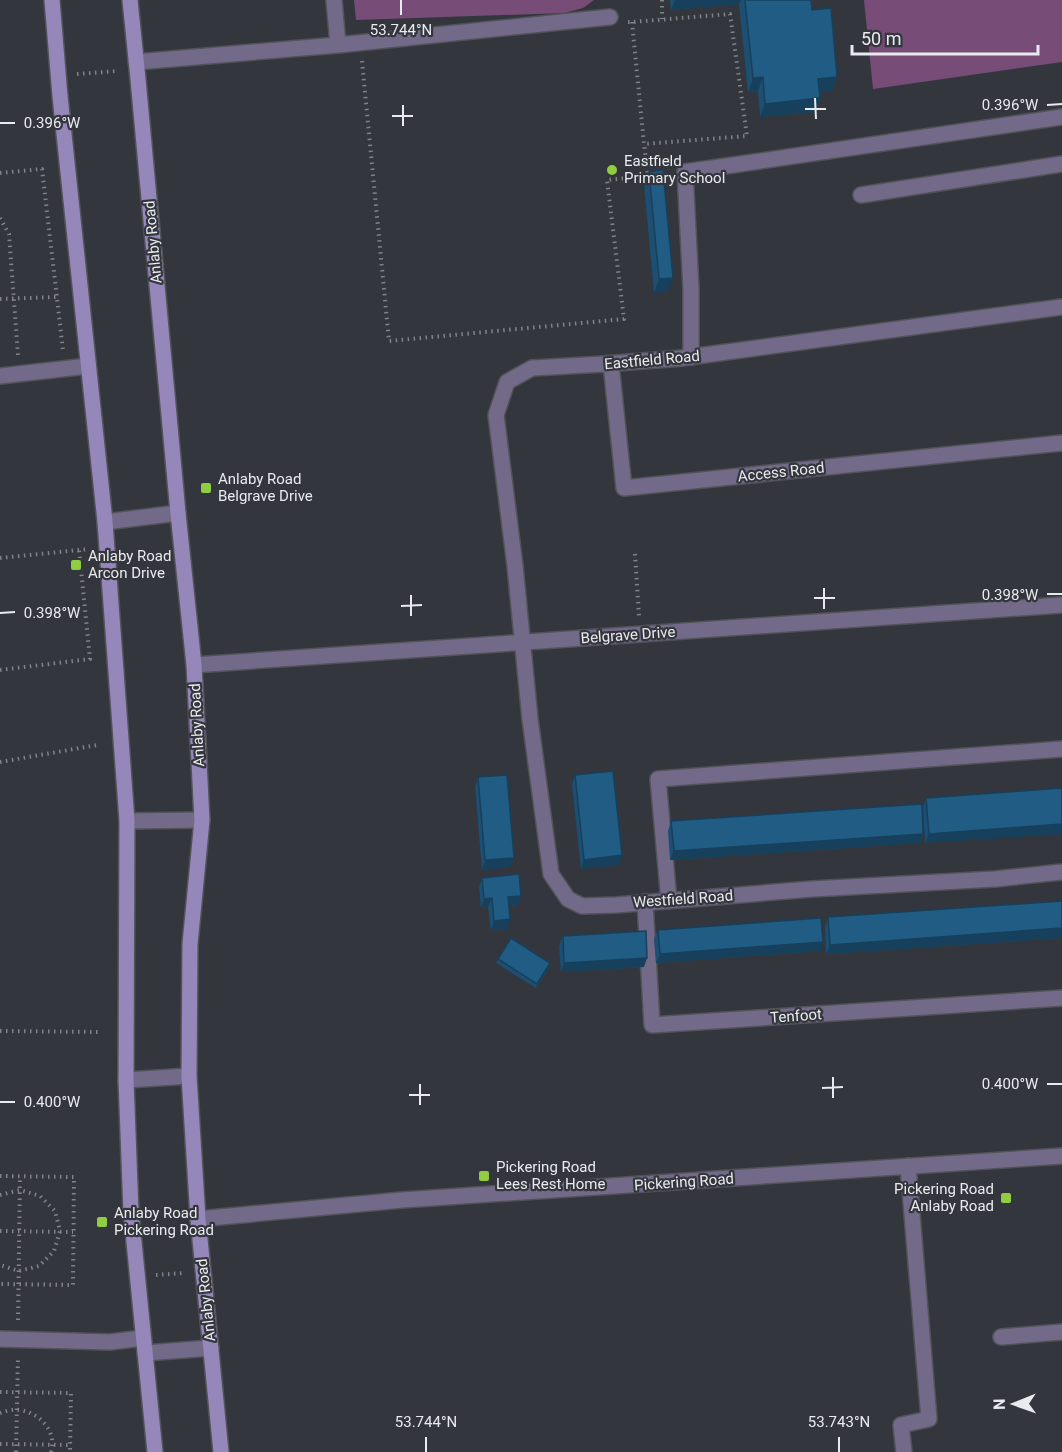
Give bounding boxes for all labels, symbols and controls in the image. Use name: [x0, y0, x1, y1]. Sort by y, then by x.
scale bar: [852, 18, 1038, 56]
text: 53.744°N: [370, 21, 432, 39]
text: 50 m: [861, 28, 901, 49]
text: 0.396°W: [982, 96, 1038, 114]
text: 0.396°W: [24, 114, 80, 132]
place label: Eastfield Primary School: [624, 152, 725, 187]
marker: Eastfield Primary School: [605, 163, 619, 177]
street label: Anlaby Road: [140, 200, 166, 284]
street label: Eastfield Road: [603, 347, 701, 373]
street label: Access Road: [737, 458, 825, 486]
place label: Anlaby Road Belgrave Drive: [218, 470, 313, 505]
marker: Anlaby Road Belgrave Drive: [199, 481, 213, 495]
place label: Anlaby Road Arcon Drive: [88, 547, 171, 582]
marker: Anlaby Road Arcon Drive: [69, 558, 83, 572]
text: 0.398°W: [982, 586, 1038, 604]
text: 0.398°W: [24, 604, 80, 622]
street label: Belgrave Drive: [580, 623, 676, 647]
street label: Anlaby Road: [186, 683, 208, 767]
street label: Westfield Road: [632, 887, 734, 911]
street label: Tenfoot: [770, 1005, 823, 1027]
text: 0.400°W: [982, 1075, 1038, 1093]
text: 0.400°W: [24, 1093, 80, 1111]
place label: Pickering Road Lees Rest Home: [496, 1158, 605, 1193]
marker: Pickering Road Lees Rest Home: [477, 1169, 491, 1183]
street label: Pickering Road: [634, 1170, 734, 1194]
place label: Pickering Road Anlaby Road: [894, 1180, 994, 1215]
marker: Pickering Road Anlaby Road: [999, 1191, 1013, 1205]
place label: Anlaby Road Pickering Road: [114, 1204, 214, 1239]
marker: Anlaby Road Pickering Road: [95, 1215, 109, 1229]
street label: Anlaby Road: [193, 1258, 219, 1342]
north arrow: [984, 1374, 1044, 1434]
text: N: [990, 1398, 1009, 1410]
text: 53.744°N: [395, 1413, 457, 1431]
text: 53.743°N: [808, 1413, 870, 1431]

